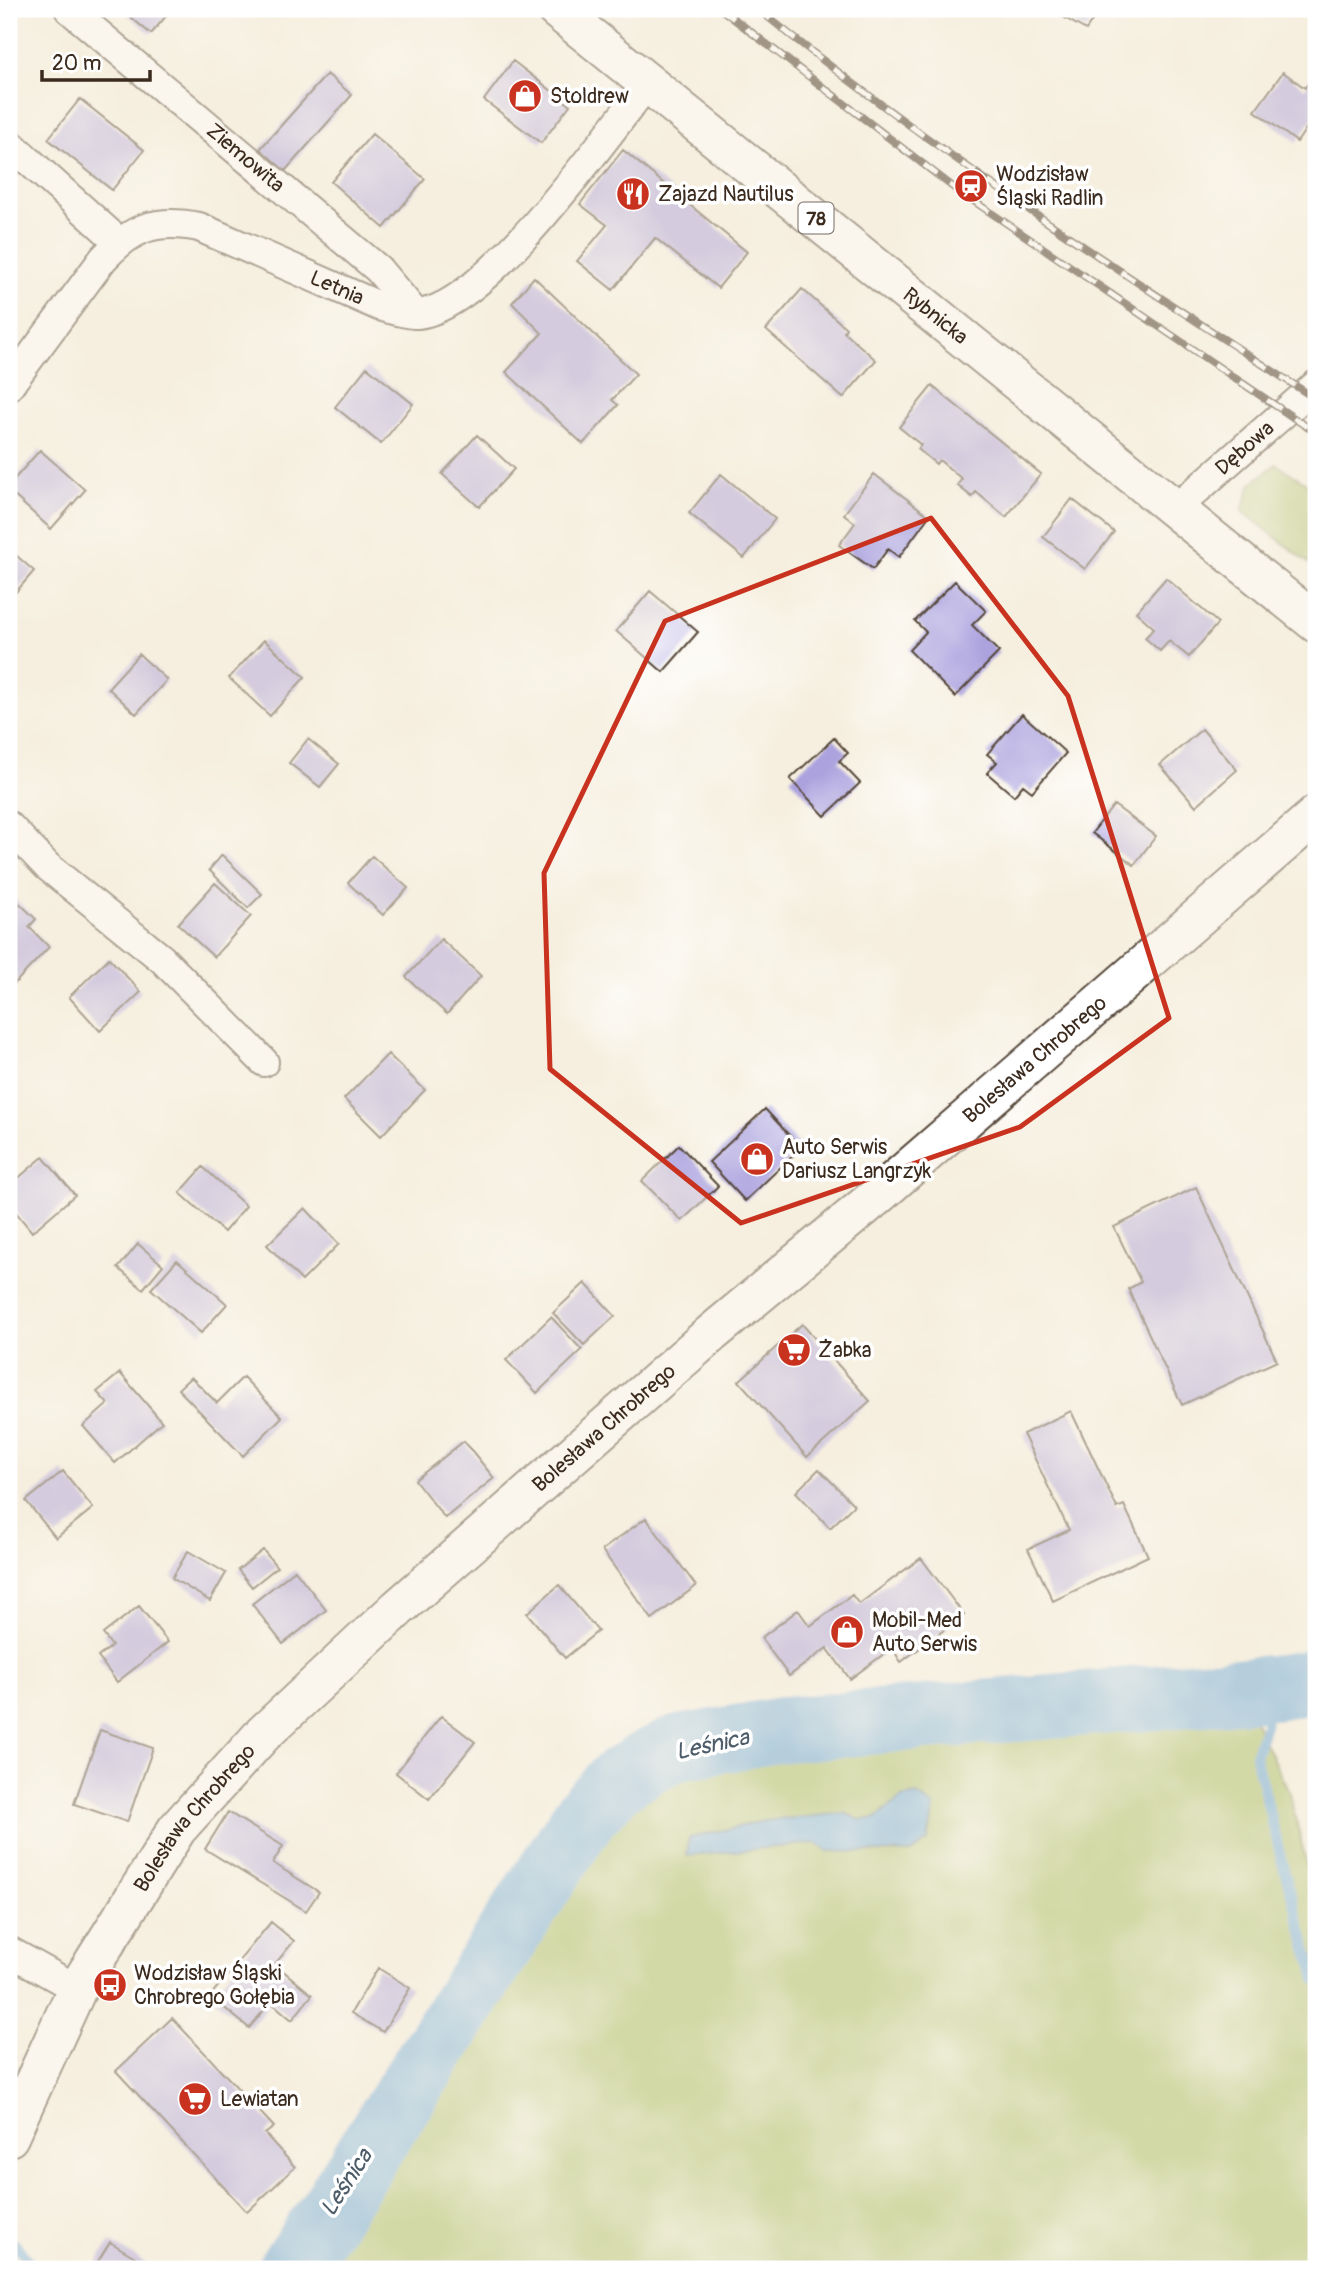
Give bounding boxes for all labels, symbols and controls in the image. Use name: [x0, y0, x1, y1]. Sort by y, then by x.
scale bar: [42, 38, 150, 82]
text: 20 m: [52, 50, 101, 77]
shop icon: Stoldrew: [506, 77, 544, 115]
place label: Stoldrew: [550, 83, 629, 110]
street label: Ziemowita: [201, 117, 290, 199]
place label: Wodzisław Śląski Radlin: [996, 161, 1103, 212]
station icon: Wodzisław Śląski Radlin: [952, 167, 990, 205]
restaurant icon: Zajazd Nautilus: [614, 175, 652, 213]
place label: Zajazd Nautilus: [658, 181, 794, 208]
road number: 78: [798, 202, 834, 233]
street label: Letnia: [306, 264, 368, 312]
street label: Rybnicka: [897, 282, 973, 351]
street label: Dębowa: [1210, 415, 1280, 481]
street label: Bolesława Chrobrego: [957, 990, 1113, 1129]
place label: Auto Serwis Dariusz Langrzyk: [782, 1134, 931, 1185]
shop icon: Auto Serwis Dariusz Langrzyk: [738, 1140, 776, 1178]
supermarket icon: Żabka: [775, 1331, 813, 1369]
place label: Żabka: [818, 1337, 872, 1364]
street label: Bolesława Chrobrego: [527, 1358, 682, 1498]
place label: Mobil-Med Auto Serwis: [872, 1607, 978, 1658]
shop icon: Mobil-Med Auto Serwis: [828, 1613, 866, 1651]
water label: Leśnica: [673, 1722, 753, 1766]
street label: Bolesława Chrobrego: [128, 1738, 262, 1897]
place label: Wodzisław Śląski Chrobrego Gołębia: [134, 1960, 295, 2011]
bus stop icon: Wodzisław Śląski Chrobrego Gołębia: [91, 1966, 129, 2004]
supermarket icon: Lewiatan: [176, 2080, 214, 2118]
place label: Lewiatan: [220, 2086, 299, 2113]
water label: Leśnica: [314, 2142, 379, 2221]

